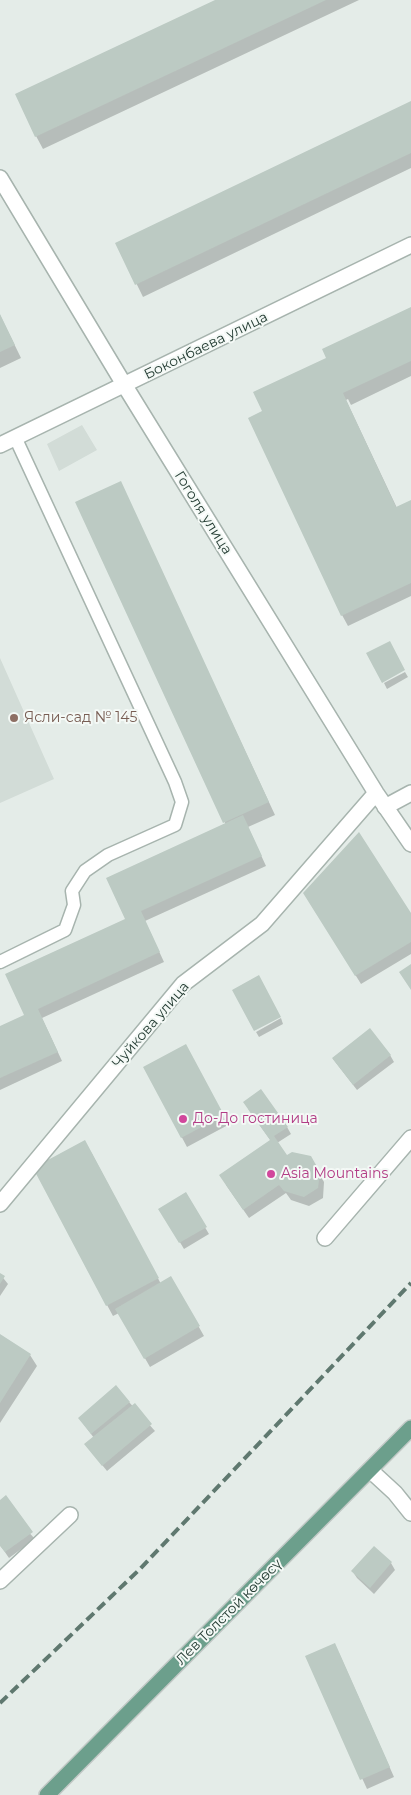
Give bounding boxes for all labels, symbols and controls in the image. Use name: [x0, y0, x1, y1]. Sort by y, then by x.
street label: Боконбаева улица: [141, 309, 271, 383]
street label: Гоголя улица: [171, 468, 235, 558]
place label: Ясли-сад № 145: [24, 710, 137, 726]
marker: Ясли-сад № 145: [8, 712, 20, 724]
street label: Чуйкова улица: [109, 979, 193, 1071]
place label: До-До гостиница: [193, 1111, 318, 1127]
marker: До-До гостиница: [177, 1113, 189, 1125]
place label: Asia Mountains: [281, 1166, 388, 1182]
marker: Asia Mountains: [265, 1168, 277, 1180]
street label: Лев Толстой көчөсү: [173, 1556, 285, 1668]

